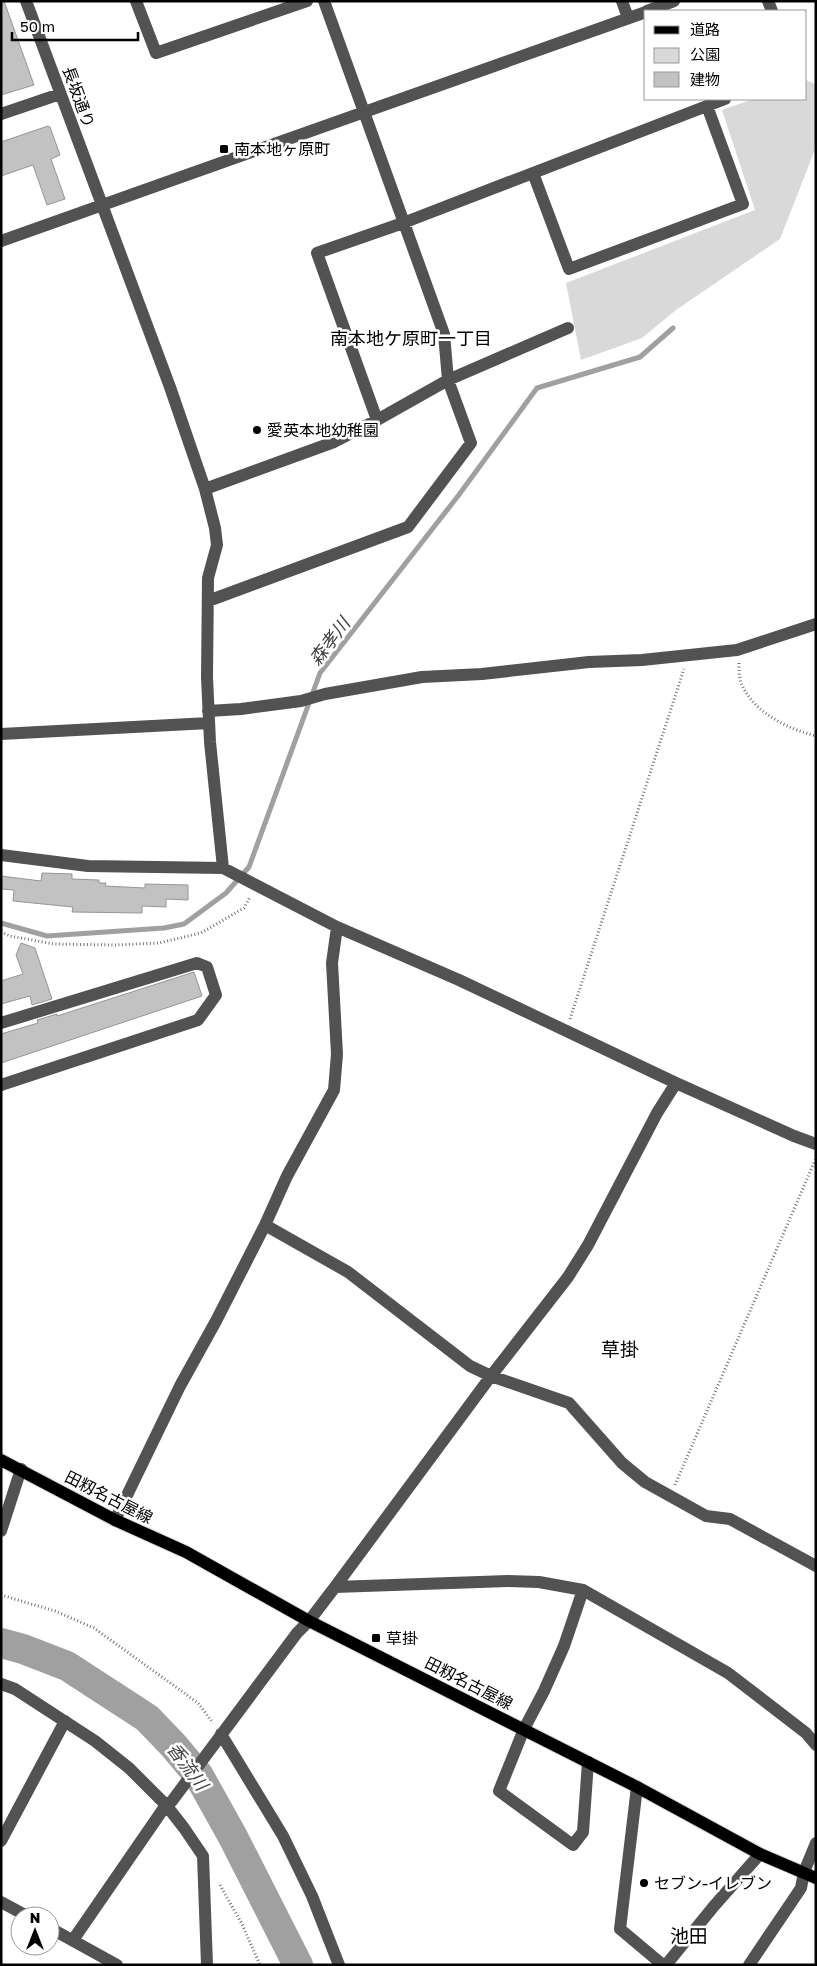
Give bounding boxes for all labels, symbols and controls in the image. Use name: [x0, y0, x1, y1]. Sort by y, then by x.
scale bar: [12, 10, 139, 42]
legend: [644, 10, 807, 100]
text: 50 m: [20, 17, 55, 35]
text: 道路: [690, 20, 720, 38]
text: 公園: [690, 45, 720, 63]
street label: 長坂通り: [59, 64, 99, 130]
text: 建物: [690, 70, 720, 88]
place label: 南本地ヶ原町: [234, 139, 330, 159]
marker: 南本地ヶ原町: [218, 143, 230, 155]
district label: 南本地ケ原町一丁目: [330, 327, 492, 349]
place label: 愛英本地幼稚園: [267, 420, 379, 440]
marker: 愛英本地幼稚園: [251, 424, 263, 436]
water label: 森孝川: [304, 611, 355, 669]
district label: 草掛: [601, 1337, 639, 1360]
street label: 田籾名古屋線: [62, 1466, 156, 1528]
place label: 草掛: [386, 1628, 418, 1648]
marker: 草掛: [370, 1632, 382, 1644]
street label: 田籾名古屋線: [422, 1652, 516, 1714]
water label: 香流川: [163, 1738, 214, 1796]
place label: セブン-イレブン: [654, 1873, 772, 1893]
marker: セブン-イレブン: [638, 1877, 650, 1889]
north arrow: [10, 1906, 60, 1956]
text: N: [30, 1909, 40, 1926]
district label: 池田: [670, 1924, 708, 1947]

